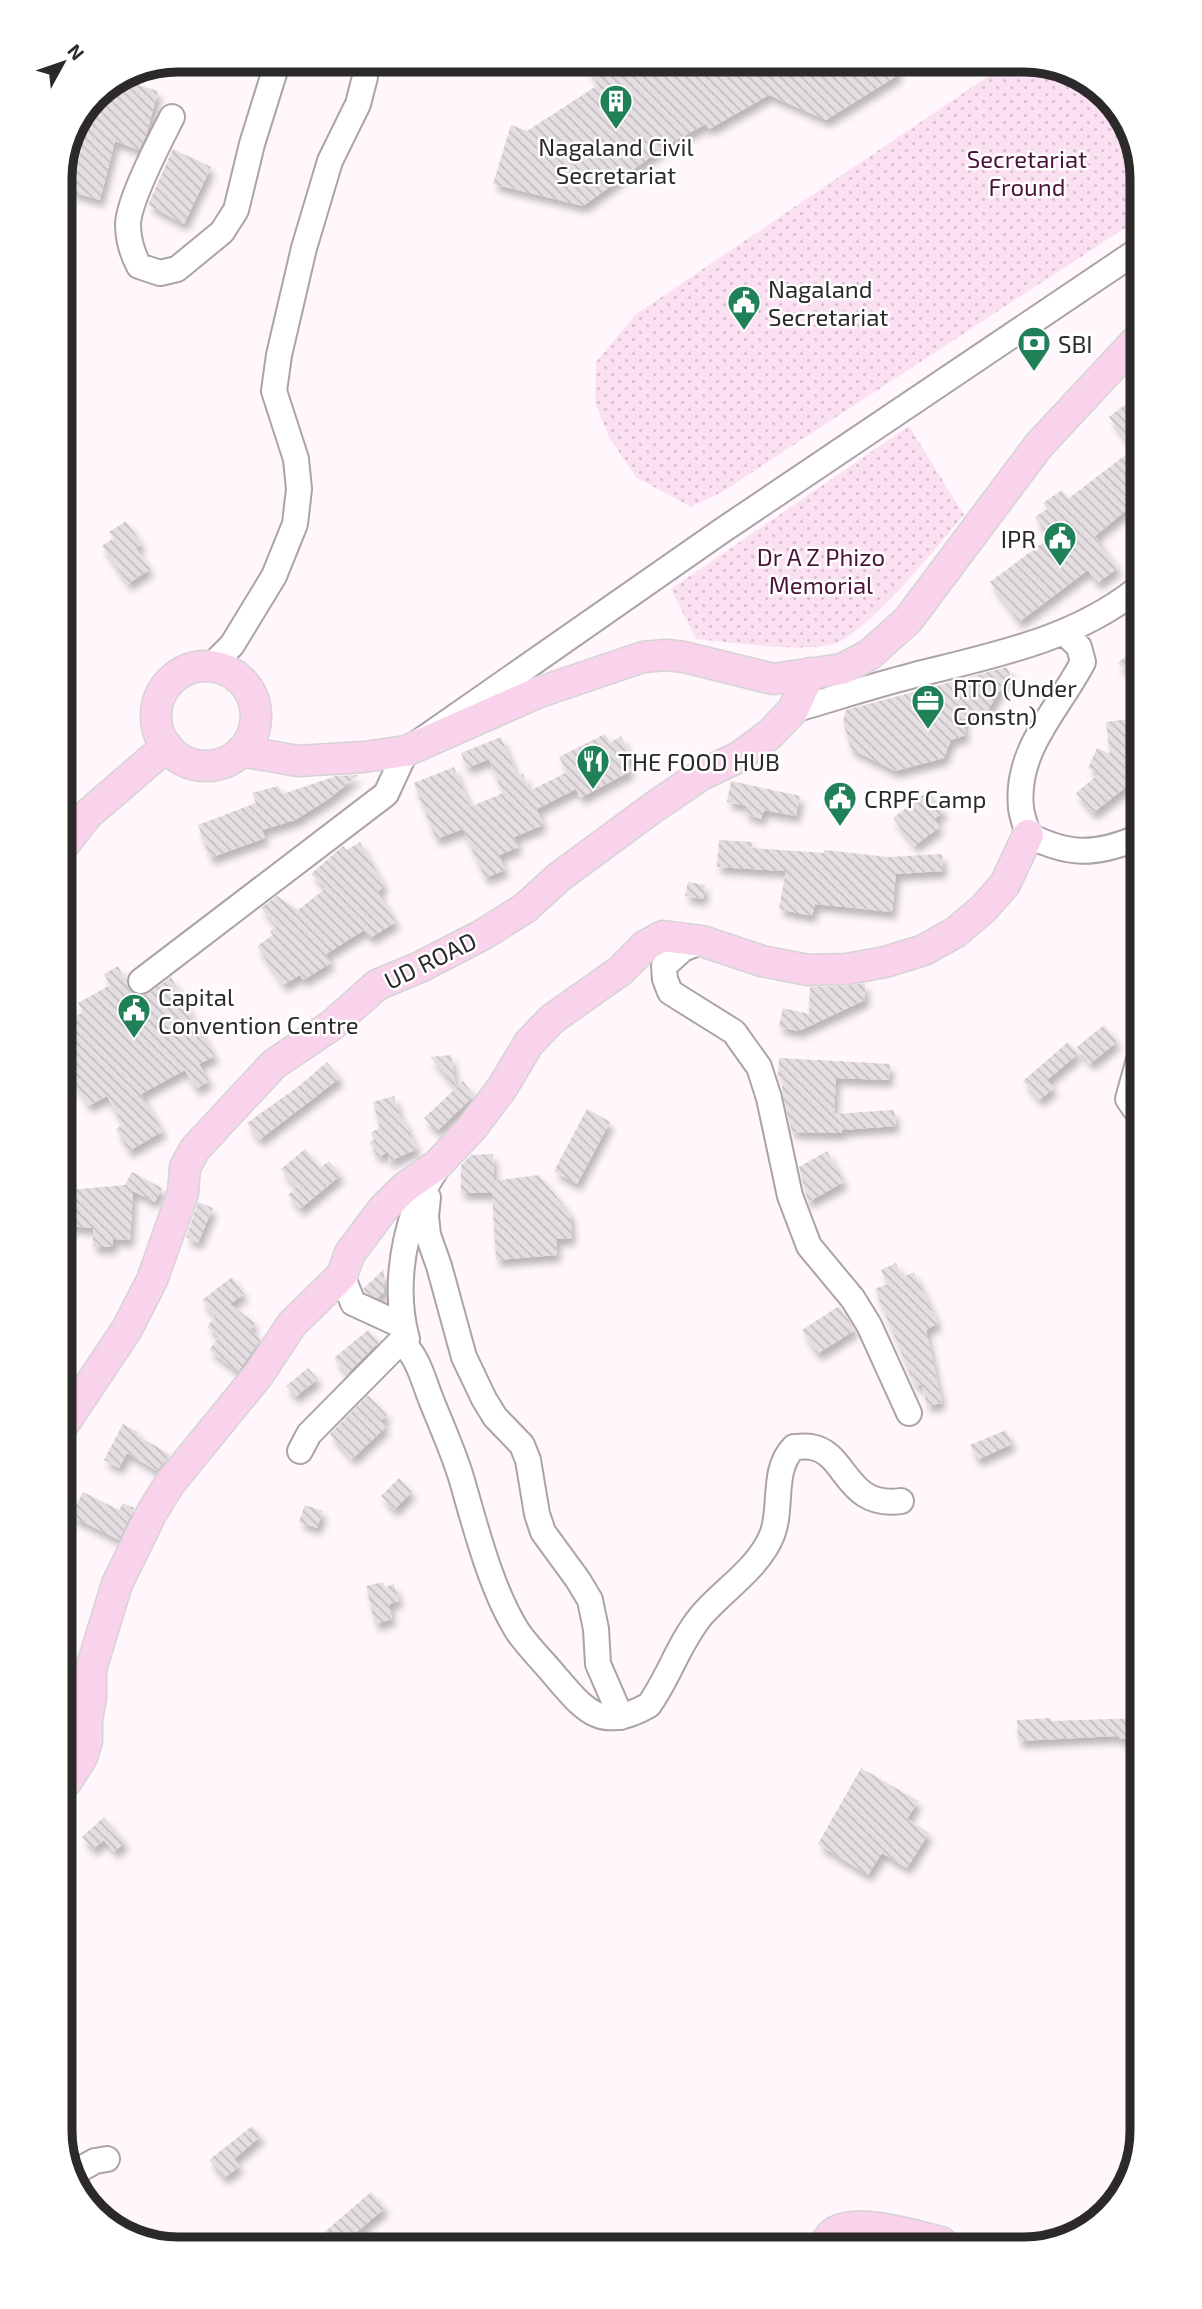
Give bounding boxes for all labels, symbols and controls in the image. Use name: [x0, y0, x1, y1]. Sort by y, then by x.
north arrow: [28, 28, 98, 98]
text: N: [63, 39, 90, 64]
building icon: Nagaland Civil Secretariat: [597, 82, 635, 131]
place label: Nagaland Civil Secretariat: [538, 132, 694, 189]
park label: Secretariat Fround: [967, 144, 1087, 201]
place label: Nagaland Secretariat: [768, 274, 889, 331]
public building icon: Nagaland Secretariat: [725, 283, 763, 332]
bank icon: SBI: [1015, 324, 1053, 373]
place label: SBI: [1058, 329, 1093, 358]
public building icon: IPR: [1041, 519, 1079, 568]
place label: IPR: [1001, 524, 1036, 553]
park label: Dr A Z Phizo Memorial: [757, 542, 885, 599]
place label: RTO (Under Constn): [953, 673, 1077, 730]
office icon: RTO (Under Constn): [909, 682, 947, 731]
restaurant icon: THE FOOD HUB: [574, 742, 612, 791]
place label: THE FOOD HUB: [618, 747, 780, 776]
public building icon: CRPF Camp: [821, 779, 859, 828]
place label: CRPF Camp: [864, 784, 986, 813]
street label: UD ROAD: [379, 925, 481, 995]
place label: Capital Convention Centre: [158, 982, 359, 1039]
public building icon: Capital Convention Centre: [115, 991, 153, 1040]

